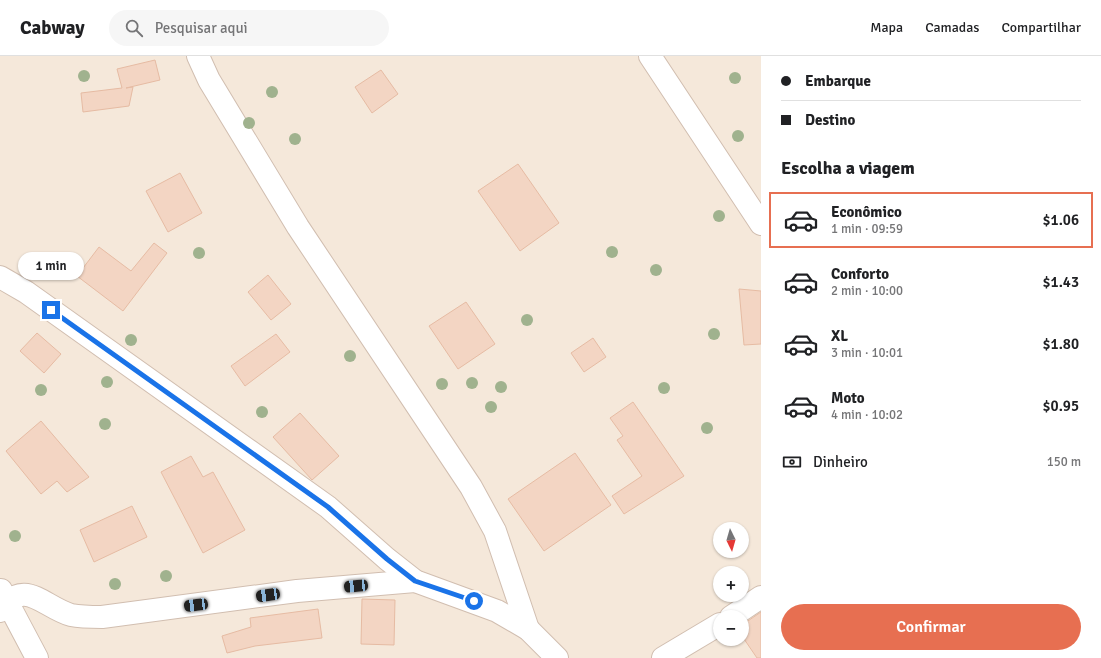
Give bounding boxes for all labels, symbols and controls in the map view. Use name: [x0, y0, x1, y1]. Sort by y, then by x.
search box: [109, 10, 389, 46]
text: Cabway: [20, 16, 85, 40]
icon: search: [123, 17, 145, 39]
text: Pesquisar aqui: [155, 19, 248, 37]
text: Mapa: [870, 19, 903, 36]
text: Camadas: [925, 19, 979, 36]
text: Compartilhar: [1001, 19, 1081, 36]
text: Embarque: [805, 72, 871, 90]
text: Destino: [805, 111, 855, 129]
text: Escolha a viagem: [781, 157, 915, 179]
icon: car: [783, 202, 819, 238]
text: Econômico: [831, 203, 902, 221]
text: $1.06: [1042, 211, 1079, 229]
text: 1 min · 09:59: [831, 221, 903, 237]
callout: 1 min: [18, 252, 84, 280]
text: 1 min: [35, 258, 67, 274]
icon: car: [783, 264, 819, 300]
text: Conforto: [831, 265, 889, 283]
text: $1.43: [1042, 273, 1079, 291]
text: 2 min · 10:00: [831, 283, 903, 299]
route end: [42, 301, 60, 319]
icon: car: [783, 326, 819, 362]
text: XL: [831, 327, 848, 345]
text: $1.80: [1042, 335, 1079, 353]
text: 3 min · 10:01: [831, 345, 903, 361]
icon: car: [783, 388, 819, 424]
text: Moto: [831, 389, 865, 407]
text: $0.95: [1042, 397, 1079, 415]
text: 4 min · 10:02: [831, 407, 903, 423]
icon: cash: [781, 451, 803, 473]
text: Dinheiro: [813, 453, 868, 471]
text: 150 m: [1047, 454, 1081, 470]
north arrow: [713, 522, 749, 558]
map controls: [713, 522, 749, 646]
button: +: [713, 566, 749, 602]
car: [344, 579, 368, 593]
car: [255, 587, 281, 603]
route start: [465, 592, 483, 610]
car: [183, 598, 209, 612]
button: Confirmar: [781, 604, 1081, 650]
button: −: [713, 610, 749, 646]

